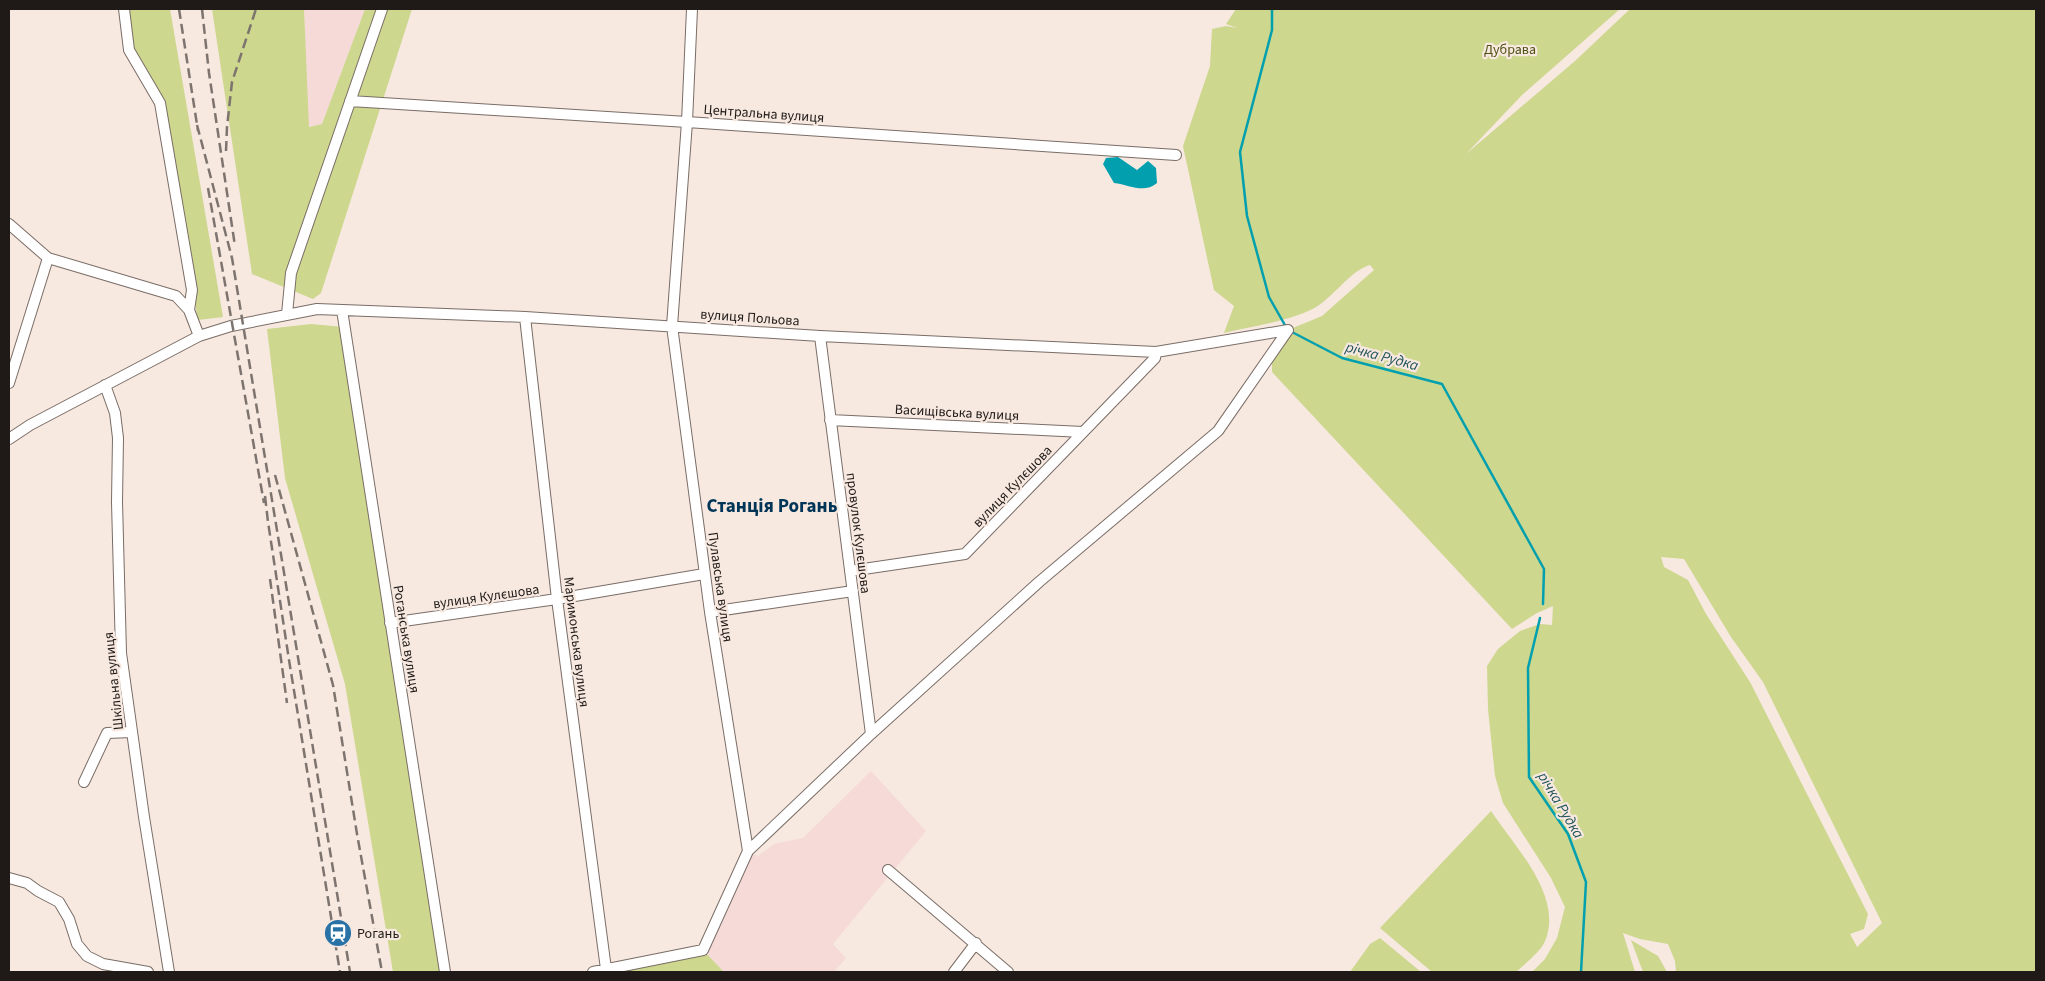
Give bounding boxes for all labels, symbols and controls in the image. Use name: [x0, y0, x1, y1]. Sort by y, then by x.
park label: Дубрава: [1484, 40, 1536, 60]
street label: Центральна вулиця: [703, 100, 825, 128]
street label: вулиця Польова: [700, 305, 800, 331]
water label: річка Рудка: [1342, 336, 1421, 376]
street label: Васищівська вулиця: [894, 400, 1020, 426]
street label: вулиця Кулєшова: [968, 441, 1057, 532]
street label: провулок Кулєшова: [841, 471, 875, 595]
district label: Станція Рогань: [707, 493, 838, 520]
street label: Пулавська вулиця: [702, 531, 738, 643]
street label: Маримонська вулиця: [558, 576, 594, 708]
street label: вулиця Кулєшова: [432, 580, 541, 614]
street label: Роганська вулиця: [388, 584, 424, 695]
street label: Шкільна вулиця: [99, 631, 129, 731]
water label: річка Рудка: [1532, 767, 1589, 843]
station icon: Рогань: [323, 918, 353, 948]
place label: Рогань: [357, 924, 399, 944]

